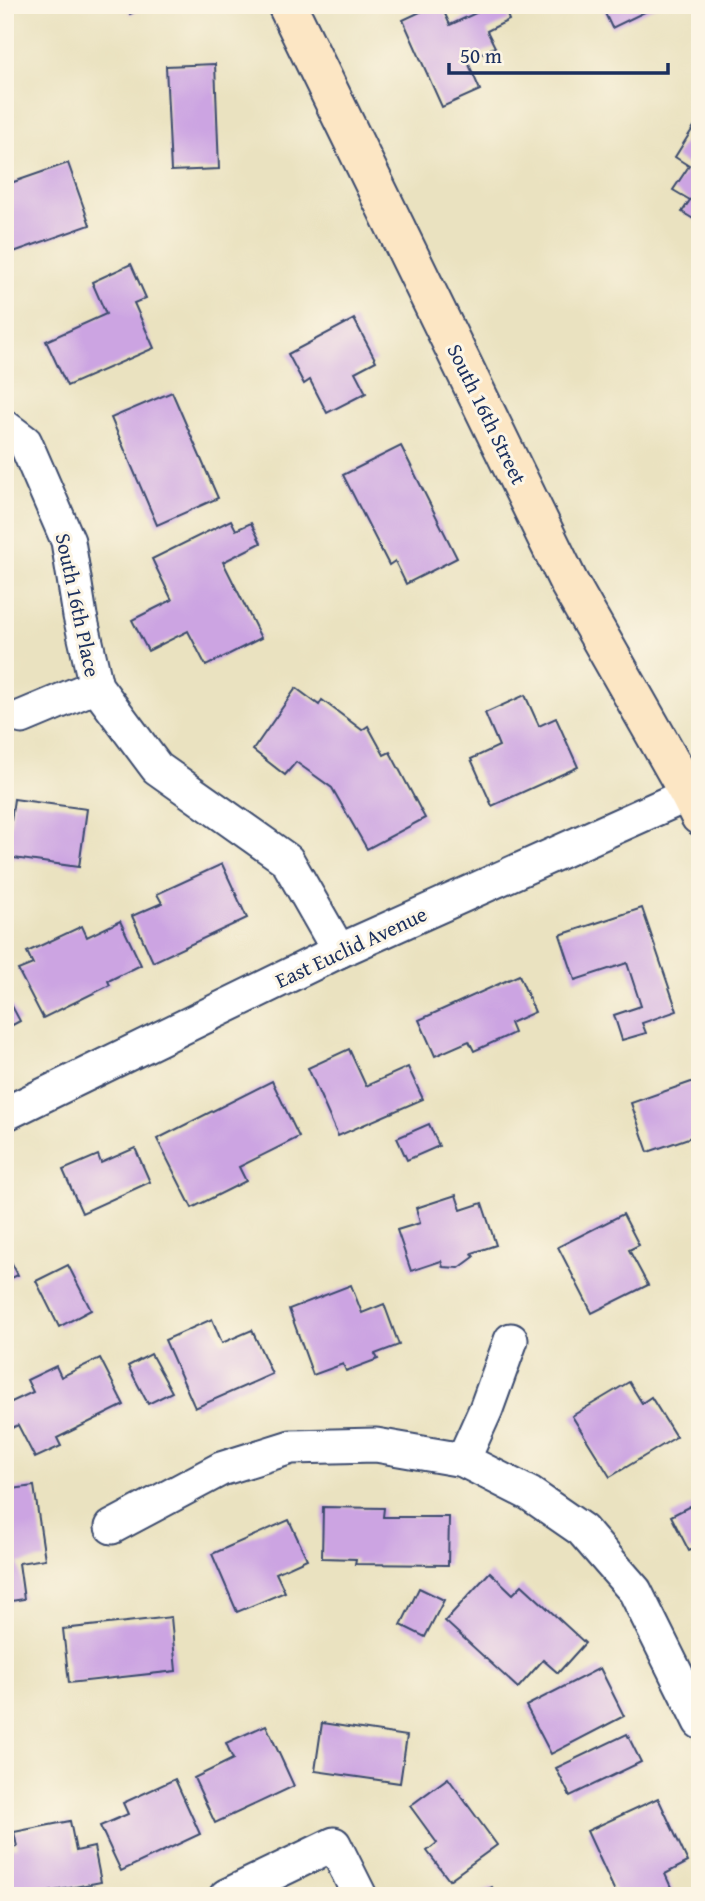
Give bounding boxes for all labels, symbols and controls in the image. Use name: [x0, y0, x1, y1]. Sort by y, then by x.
scale bar: [449, 32, 668, 76]
text: 50 m: [460, 40, 502, 71]
street label: South 16th Street: [439, 338, 535, 490]
street label: South 16th Place: [48, 530, 108, 680]
street label: East Euclid Avenue: [270, 898, 432, 996]

